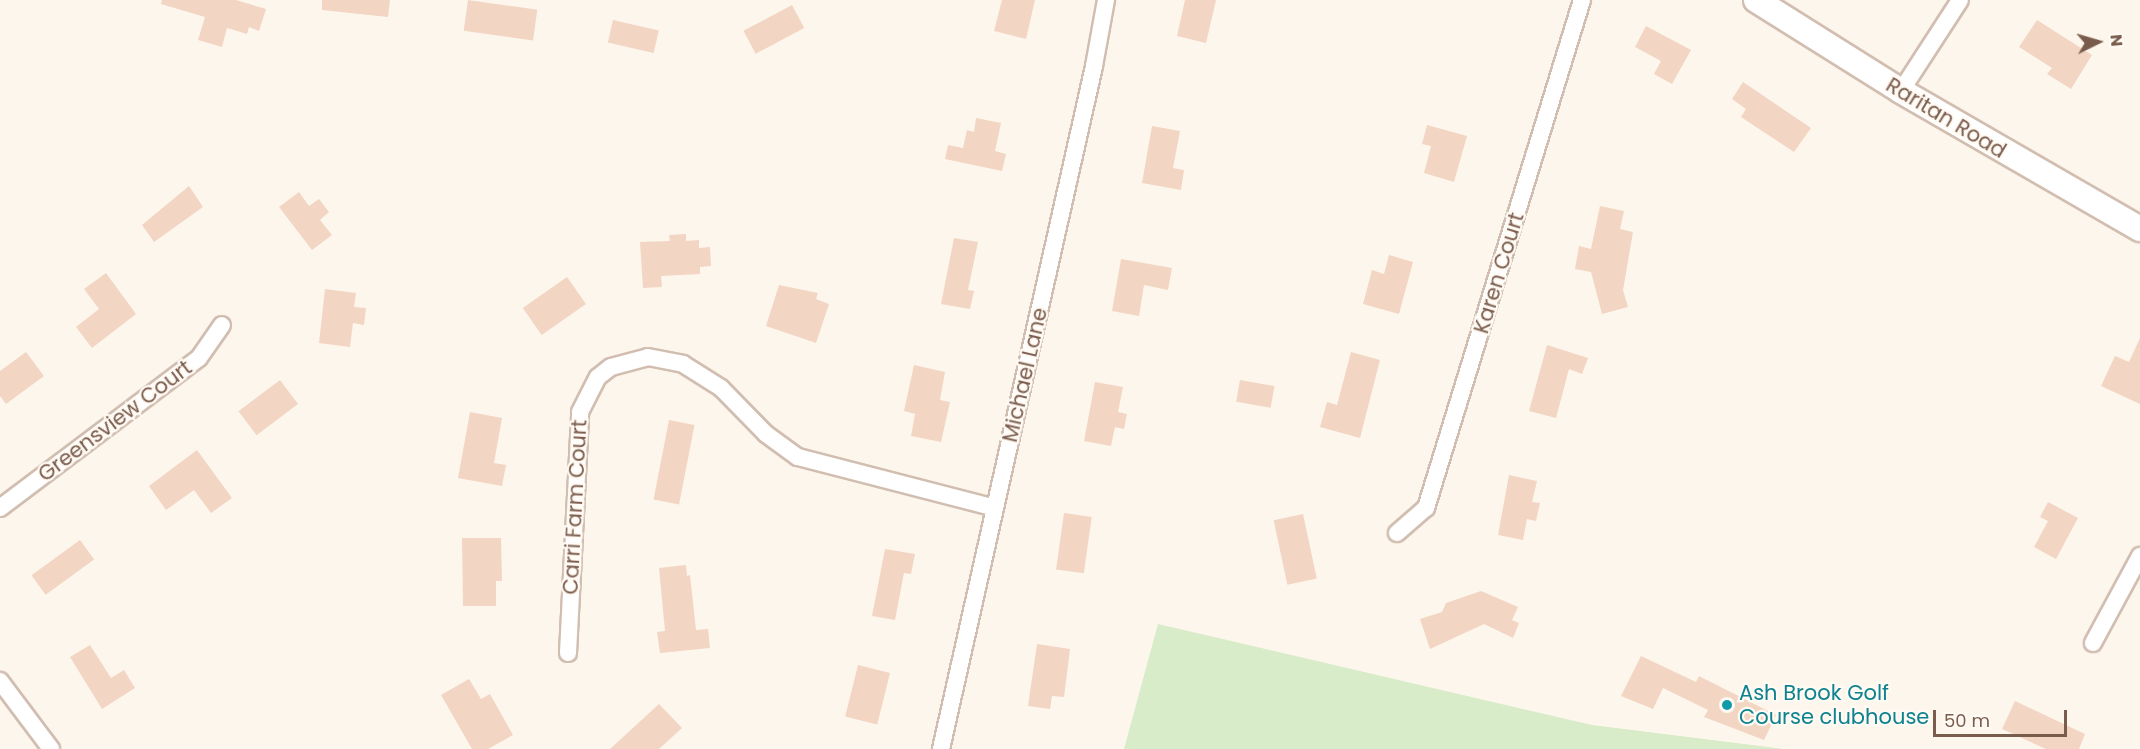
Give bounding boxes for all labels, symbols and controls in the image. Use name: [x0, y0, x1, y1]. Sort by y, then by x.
north arrow: [2068, 12, 2128, 72]
text: N: [2104, 33, 2128, 47]
street label: Raritan Road: [1881, 72, 2011, 164]
street label: Karen Court: [1469, 209, 1529, 337]
street label: Michael Lane: [997, 305, 1053, 445]
street label: Greensview Court: [33, 355, 197, 487]
street label: Carri Farm Court: [558, 419, 592, 595]
place label: Ash Brook Golf Course clubhouse: [1739, 680, 1929, 730]
marker: Ash Brook Golf Course clubhouse: [1720, 698, 1734, 712]
scale bar: [1936, 698, 2070, 736]
text: 50 m: [1944, 708, 1990, 733]

